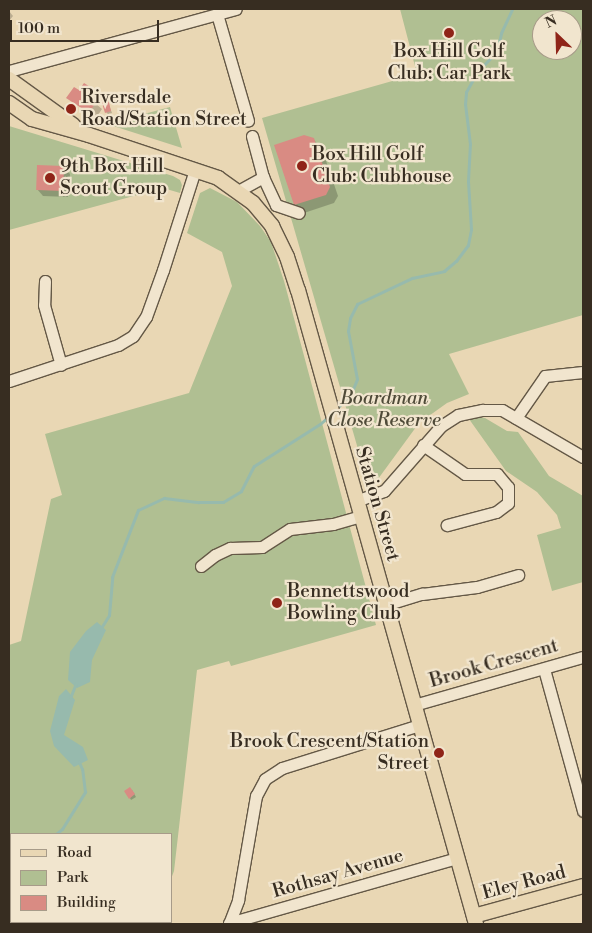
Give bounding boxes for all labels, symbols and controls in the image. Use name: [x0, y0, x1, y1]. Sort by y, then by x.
scale bar: [12, 10, 161, 42]
north arrow: [532, 10, 582, 60]
text: N: [543, 12, 560, 33]
text: 100 m: [18, 19, 60, 38]
marker: Box Hill Golf Club: Car Park: [443, 27, 455, 39]
place label: Box Hill Golf Club: Car Park: [388, 41, 510, 85]
place label: Riversdale Road/Station Street: [81, 87, 247, 131]
marker: Riversdale Road/Station Street: [65, 103, 77, 115]
place label: Box Hill Golf Club: Clubhouse: [312, 144, 452, 188]
place label: 9th Box Hill Scout Group: [60, 156, 167, 200]
marker: Box Hill Golf Club: Clubhouse: [296, 160, 308, 172]
marker: 9th Box Hill Scout Group: [44, 172, 56, 184]
park label: Boardman Close Reserve: [327, 388, 441, 432]
street label: Station Street: [350, 444, 404, 564]
place label: Bennettswood Bowling Club: [287, 581, 409, 625]
marker: Bennettswood Bowling Club: [271, 597, 283, 609]
street label: Brook Crescent: [427, 635, 561, 693]
place label: Brook Crescent/Station Street: [230, 731, 429, 775]
marker: Brook Crescent/Station Street: [433, 747, 445, 759]
legend: [10, 833, 172, 923]
text: Road: [57, 843, 92, 862]
street label: Rothsay Avenue: [270, 844, 406, 904]
street label: Eley Road: [480, 861, 568, 905]
text: Park: [57, 868, 88, 887]
text: Building: [57, 893, 116, 912]

